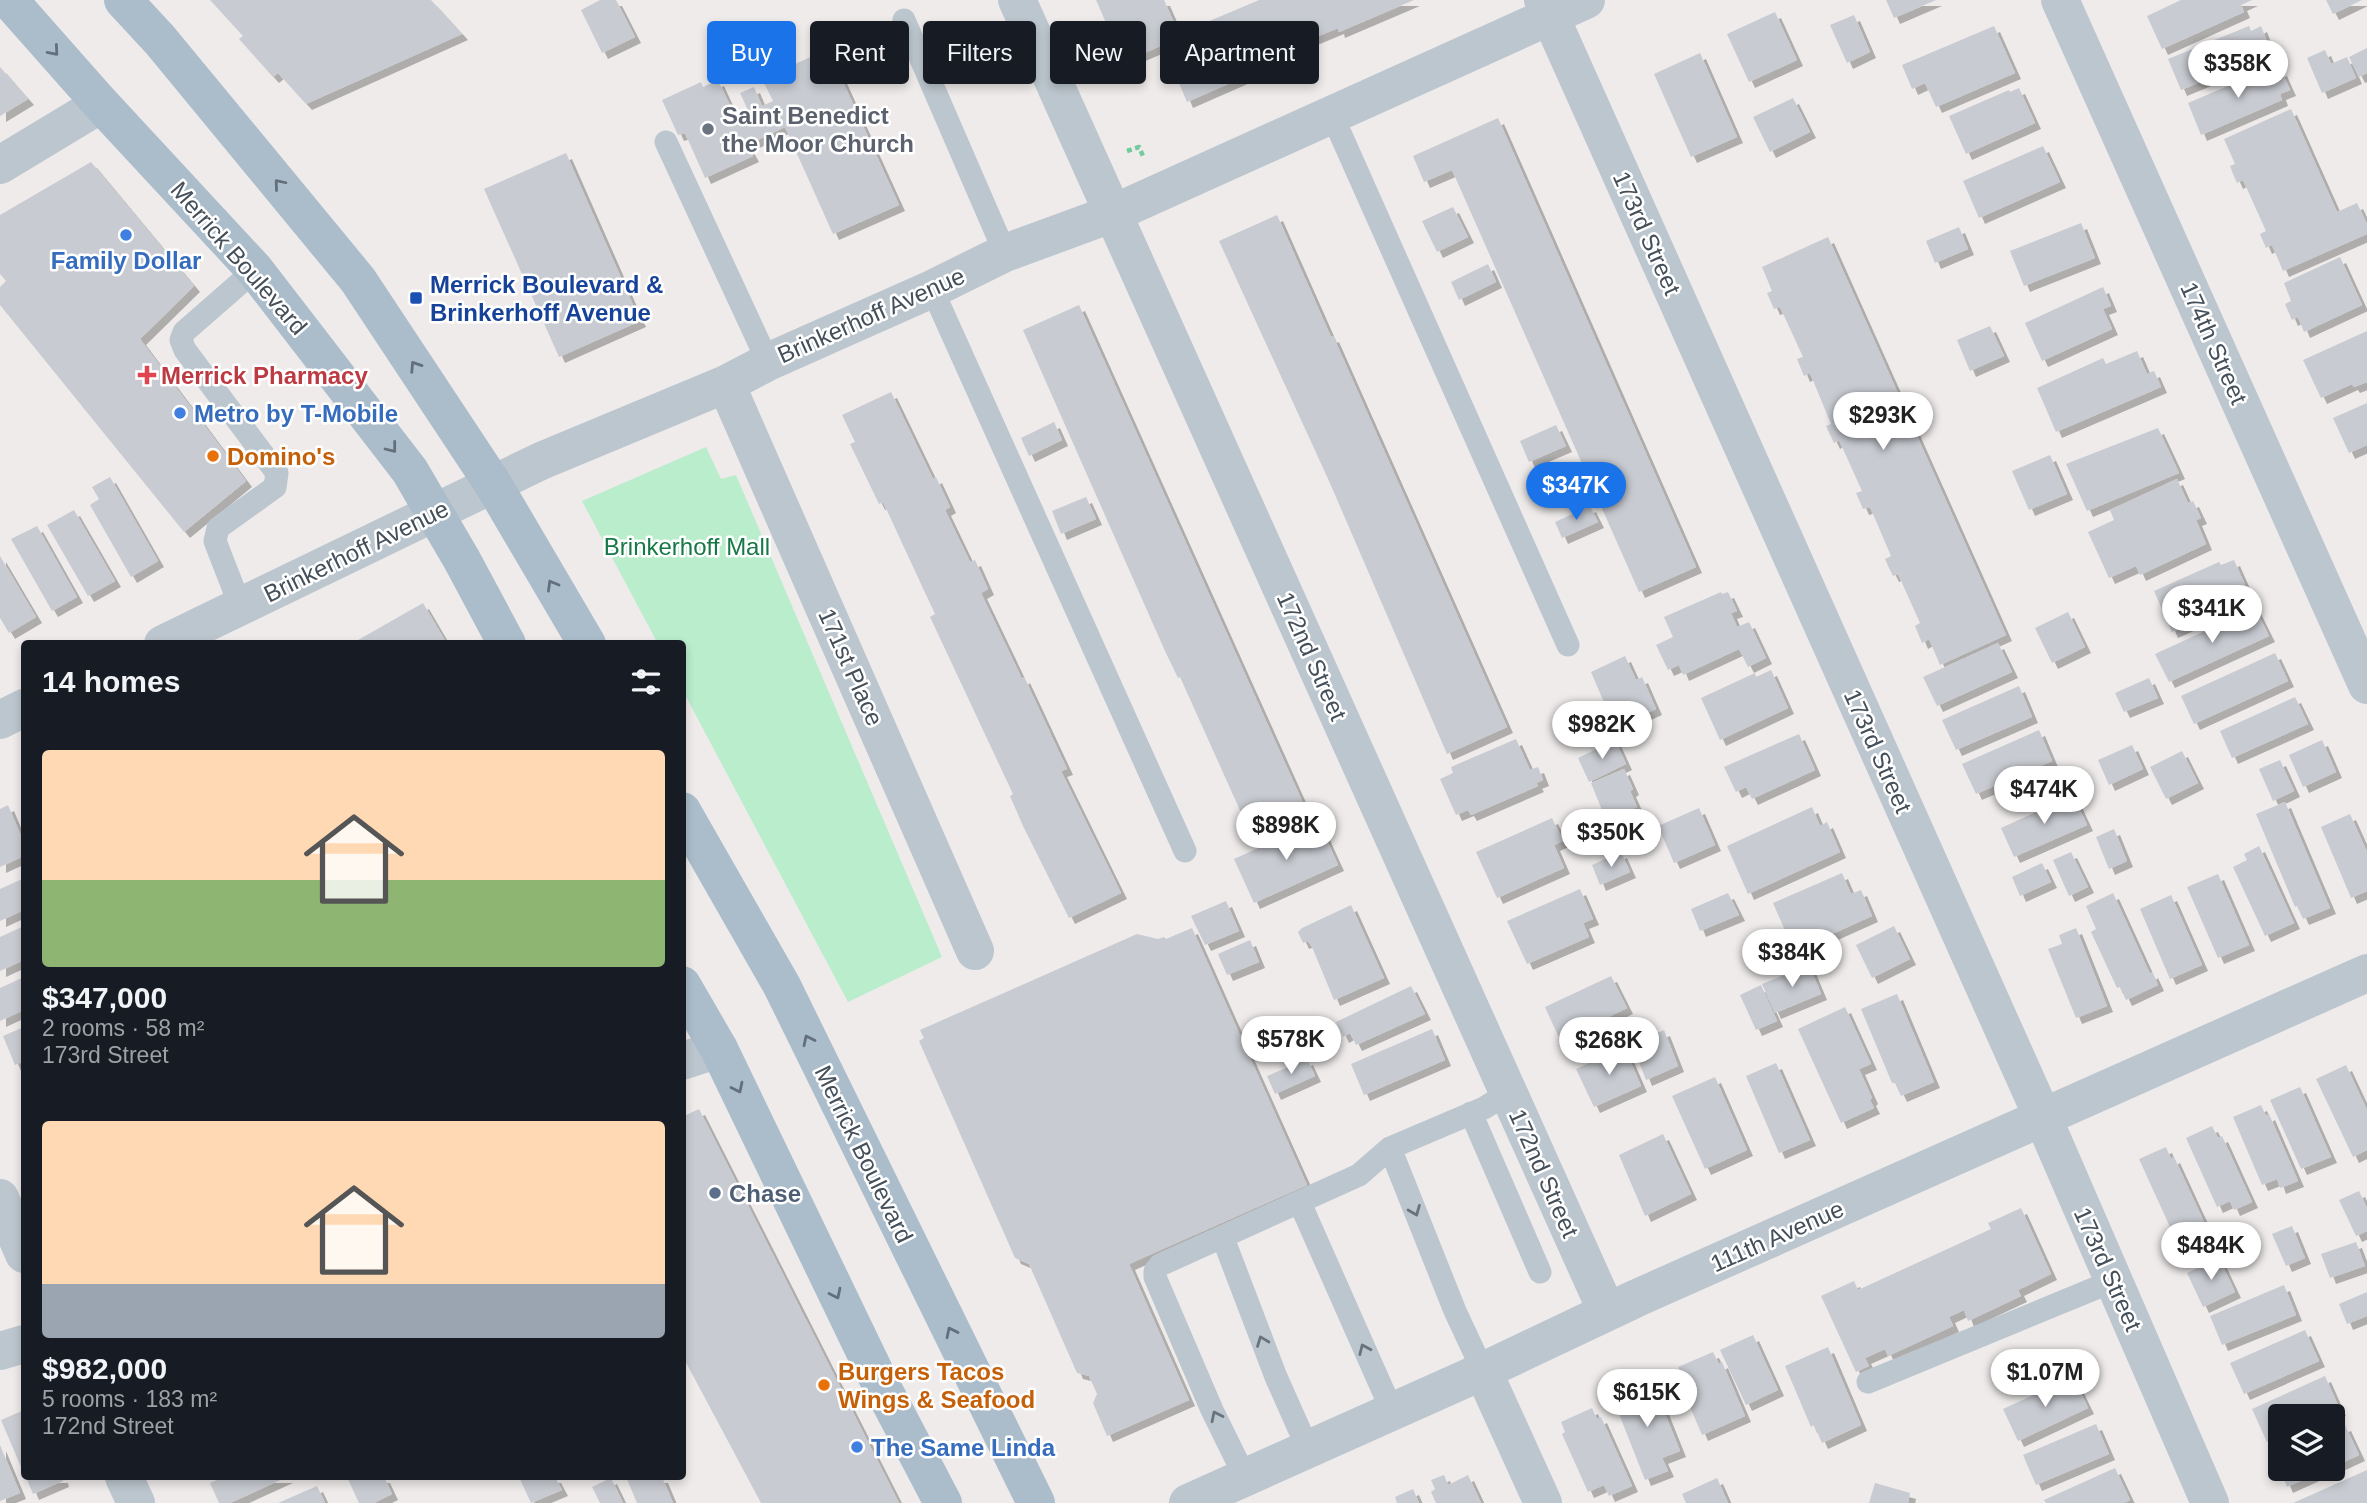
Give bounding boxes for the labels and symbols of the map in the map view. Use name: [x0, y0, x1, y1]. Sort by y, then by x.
pin: $358K: [2189, 41, 2287, 100]
one-way arrow: [46, 43, 58, 56]
place label: Saint Benedict the Moor Church: [722, 102, 914, 157]
marker: Saint Benedict the Moor Church: [700, 121, 716, 137]
street label: 173rd Street: [1608, 167, 1686, 299]
street label: Merrick Boulevard: [165, 176, 313, 340]
one-way arrow: [275, 179, 287, 192]
marker: Family Dollar: [118, 227, 134, 243]
place label: Family Dollar: [51, 247, 201, 274]
street label: Brinkerhoff Avenue: [773, 262, 969, 368]
place label: Merrick Boulevard & Brinkerhoff Avenue: [430, 271, 663, 326]
street label: 174th Street: [2175, 278, 2253, 409]
marker: Merrick Boulevard & Brinkerhoff Avenue: [408, 290, 424, 306]
one-way arrow: [410, 361, 423, 374]
place label: Merrick Pharmacy: [161, 362, 368, 389]
marker: Merrick Pharmacy: [139, 367, 155, 383]
pin: $293K: [1834, 392, 1932, 452]
place label: Metro by T-Mobile: [194, 400, 398, 427]
marker: Metro by T-Mobile: [172, 405, 188, 421]
one-way arrow: [384, 440, 396, 453]
place label: Domino's: [227, 443, 335, 470]
marker: Domino's: [205, 448, 221, 464]
pin: $347K: [1527, 462, 1625, 522]
street label: Brinkerhoff Avenue: [259, 495, 453, 607]
park label: Brinkerhoff Mall: [604, 533, 770, 560]
one-way arrow: [547, 580, 560, 593]
pin: $341K: [2163, 586, 2261, 645]
street label: 172nd Street: [1272, 588, 1352, 725]
street label: 171st Place: [813, 604, 889, 730]
street label: 173rd Street: [1839, 685, 1917, 817]
pin: $982K: [1553, 702, 1651, 761]
pin: $474K: [1995, 766, 2093, 826]
pin: $898K: [1237, 802, 1335, 862]
pin: $350K: [1562, 810, 1660, 869]
pin: $384K: [1743, 930, 1841, 989]
pin: $578K: [1242, 1016, 1340, 1076]
pin: $268K: [1560, 1018, 1658, 1077]
one-way arrow: [802, 1035, 816, 1047]
street label: Merrick Boulevard: [809, 1061, 919, 1247]
one-way arrow: [730, 1081, 744, 1093]
street label: 172nd Street: [1504, 1105, 1584, 1242]
place label: Chase: [729, 1180, 801, 1207]
marker: Chase: [707, 1185, 723, 1201]
street label: 111th Avenue: [1706, 1195, 1848, 1277]
street label: 173rd Street: [2069, 1203, 2147, 1335]
one-way arrow: [1407, 1205, 1421, 1217]
pin: $484K: [2162, 1222, 2260, 1282]
one-way arrow: [828, 1287, 842, 1299]
one-way arrow: [946, 1327, 960, 1339]
one-way arrow: [1257, 1335, 1271, 1347]
one-way arrow: [1358, 1344, 1372, 1356]
pin: $1.07M: [1988, 1350, 2102, 1409]
place label: Burgers Tacos Wings & Seafood: [838, 1358, 1035, 1413]
pin: $615K: [1598, 1370, 1696, 1429]
marker: Burgers Tacos Wings & Seafood: [816, 1377, 832, 1393]
one-way arrow: [1210, 1411, 1224, 1423]
place label: The Same Linda: [871, 1434, 1056, 1461]
marker: The Same Linda: [849, 1439, 865, 1455]

